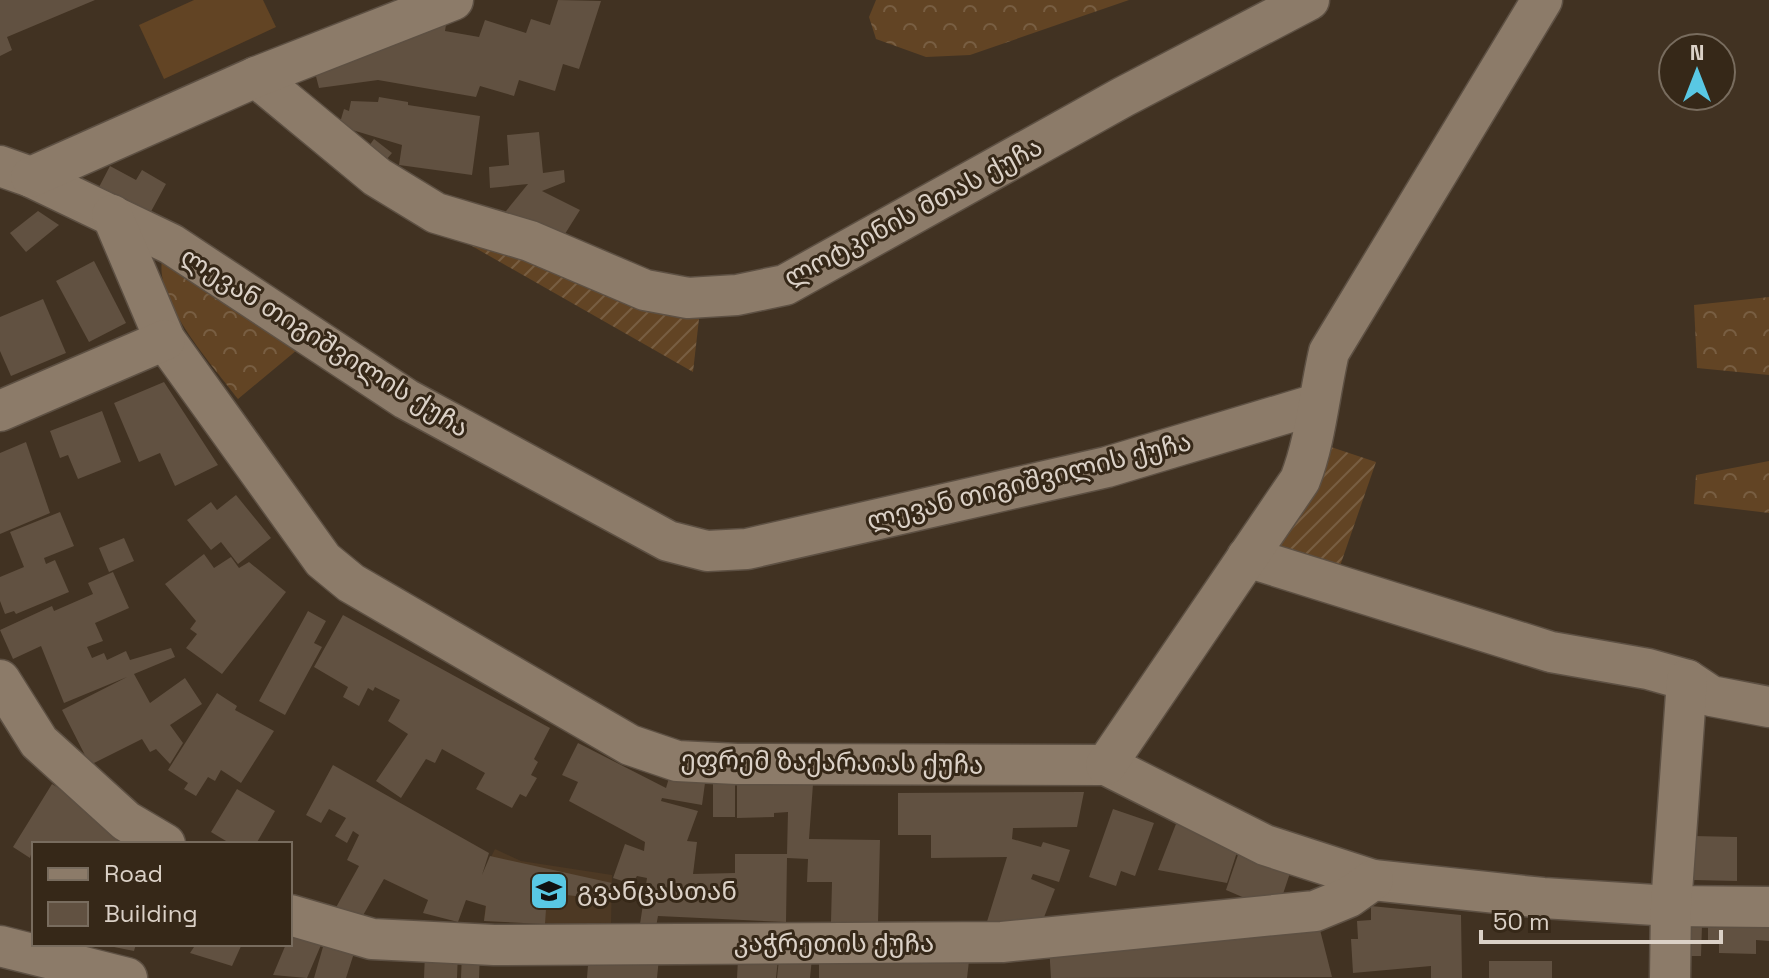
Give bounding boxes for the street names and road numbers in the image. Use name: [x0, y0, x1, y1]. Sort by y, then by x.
street label: ლოტკინის მთას ქუჩა: [778, 129, 1048, 295]
street label: ლევან თიგიშვილის ქუჩა: [175, 239, 475, 445]
street label: ლევან თიგიშვილის ქუჩა: [863, 424, 1195, 538]
street label: ეფრემ ზაქარაიას ქუჩა: [680, 742, 984, 782]
street label: კაჭრეთის ქუჩა: [734, 926, 934, 960]

